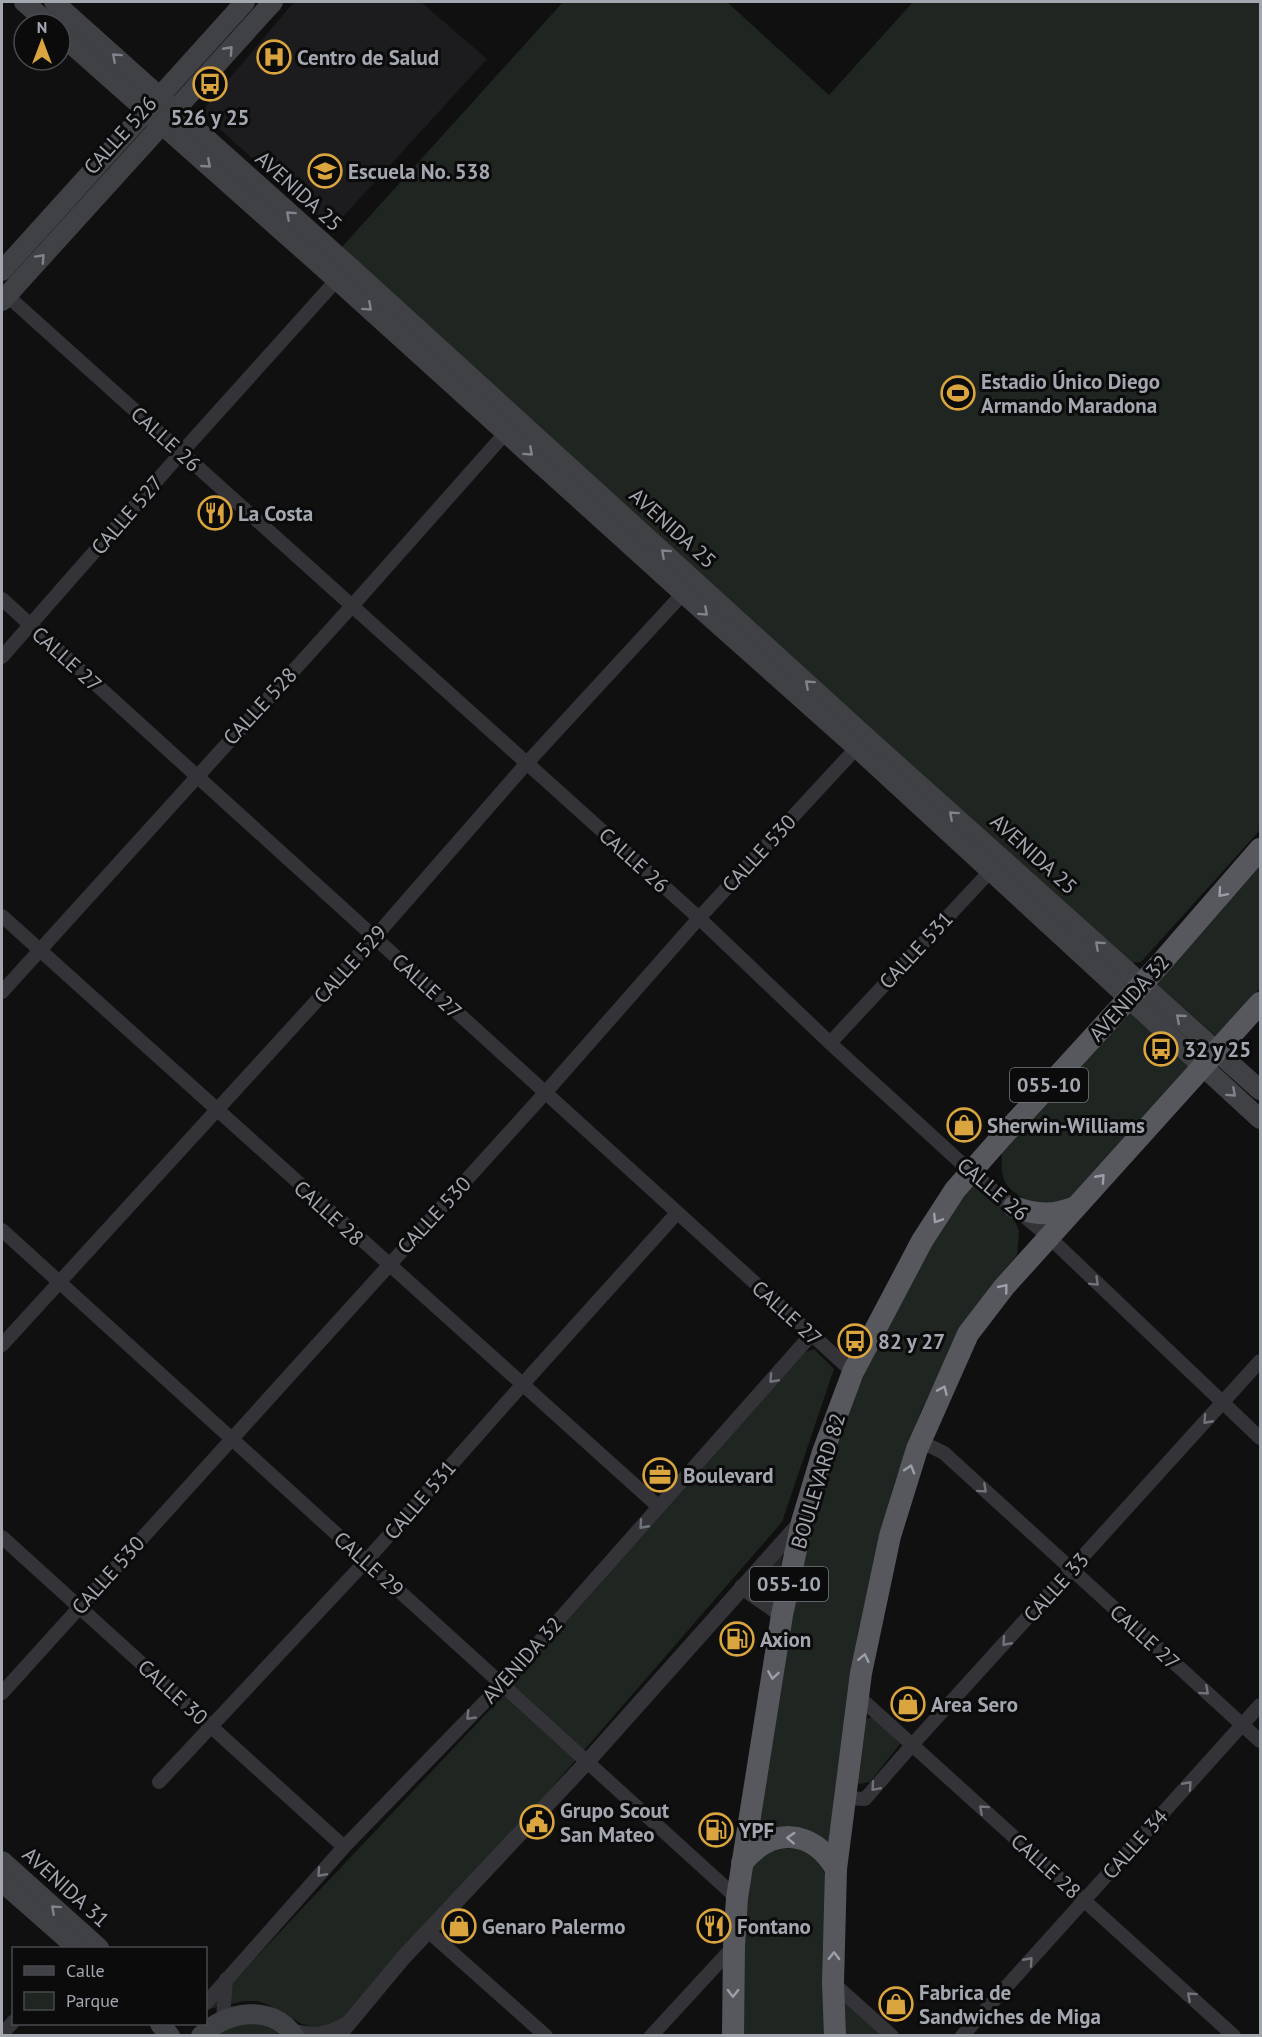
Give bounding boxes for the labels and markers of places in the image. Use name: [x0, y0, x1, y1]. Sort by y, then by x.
hospital icon: Centro de Salud: [256, 39, 292, 75]
place label: Centro de Salud: [297, 44, 439, 71]
bus stop icon: 526 y 25: [192, 66, 228, 102]
place label: 526 y 25: [170, 104, 250, 131]
school or university icon: Escuela No. 538: [307, 153, 343, 189]
place label: Escuela No. 538: [348, 158, 490, 185]
place label: Estadio Único Diego Armando Maradona: [981, 368, 1160, 419]
sports icon: Estadio Único Diego Armando Maradona: [940, 375, 976, 411]
restaurant icon: La Costa: [197, 495, 233, 531]
place label: La Costa: [238, 500, 313, 527]
bus stop icon: 32 y 25: [1143, 1031, 1179, 1067]
place label: 32 y 25: [1184, 1036, 1251, 1063]
shop icon: Sherwin-Williams: [946, 1107, 982, 1143]
place label: Sherwin-Williams: [987, 1112, 1145, 1139]
bus stop icon: 82 y 27: [837, 1323, 873, 1359]
place label: 82 y 27: [878, 1328, 945, 1355]
office icon: Boulevard: [642, 1457, 678, 1493]
place label: Boulevard: [683, 1462, 774, 1489]
fuel station icon: Axion: [719, 1621, 755, 1657]
place label: Axion: [760, 1626, 811, 1653]
shop icon: Area Sero: [890, 1686, 926, 1722]
place label: Area Sero: [931, 1691, 1018, 1718]
place label: Grupo Scout San Mateo: [560, 1797, 670, 1848]
public building icon: Grupo Scout San Mateo: [519, 1804, 555, 1840]
fuel station icon: YPF: [698, 1812, 734, 1848]
place label: YPF: [738, 1817, 774, 1844]
shop icon: Genaro Palermo: [441, 1908, 477, 1944]
restaurant icon: Fontano: [696, 1908, 732, 1944]
place label: Genaro Palermo: [482, 1913, 626, 1940]
place label: Fontano: [737, 1913, 811, 1940]
place label: Fabrica de Sandwiches de Miga: [919, 1979, 1101, 2030]
shop icon: Fabrica de Sandwiches de Miga: [878, 1986, 914, 2022]

